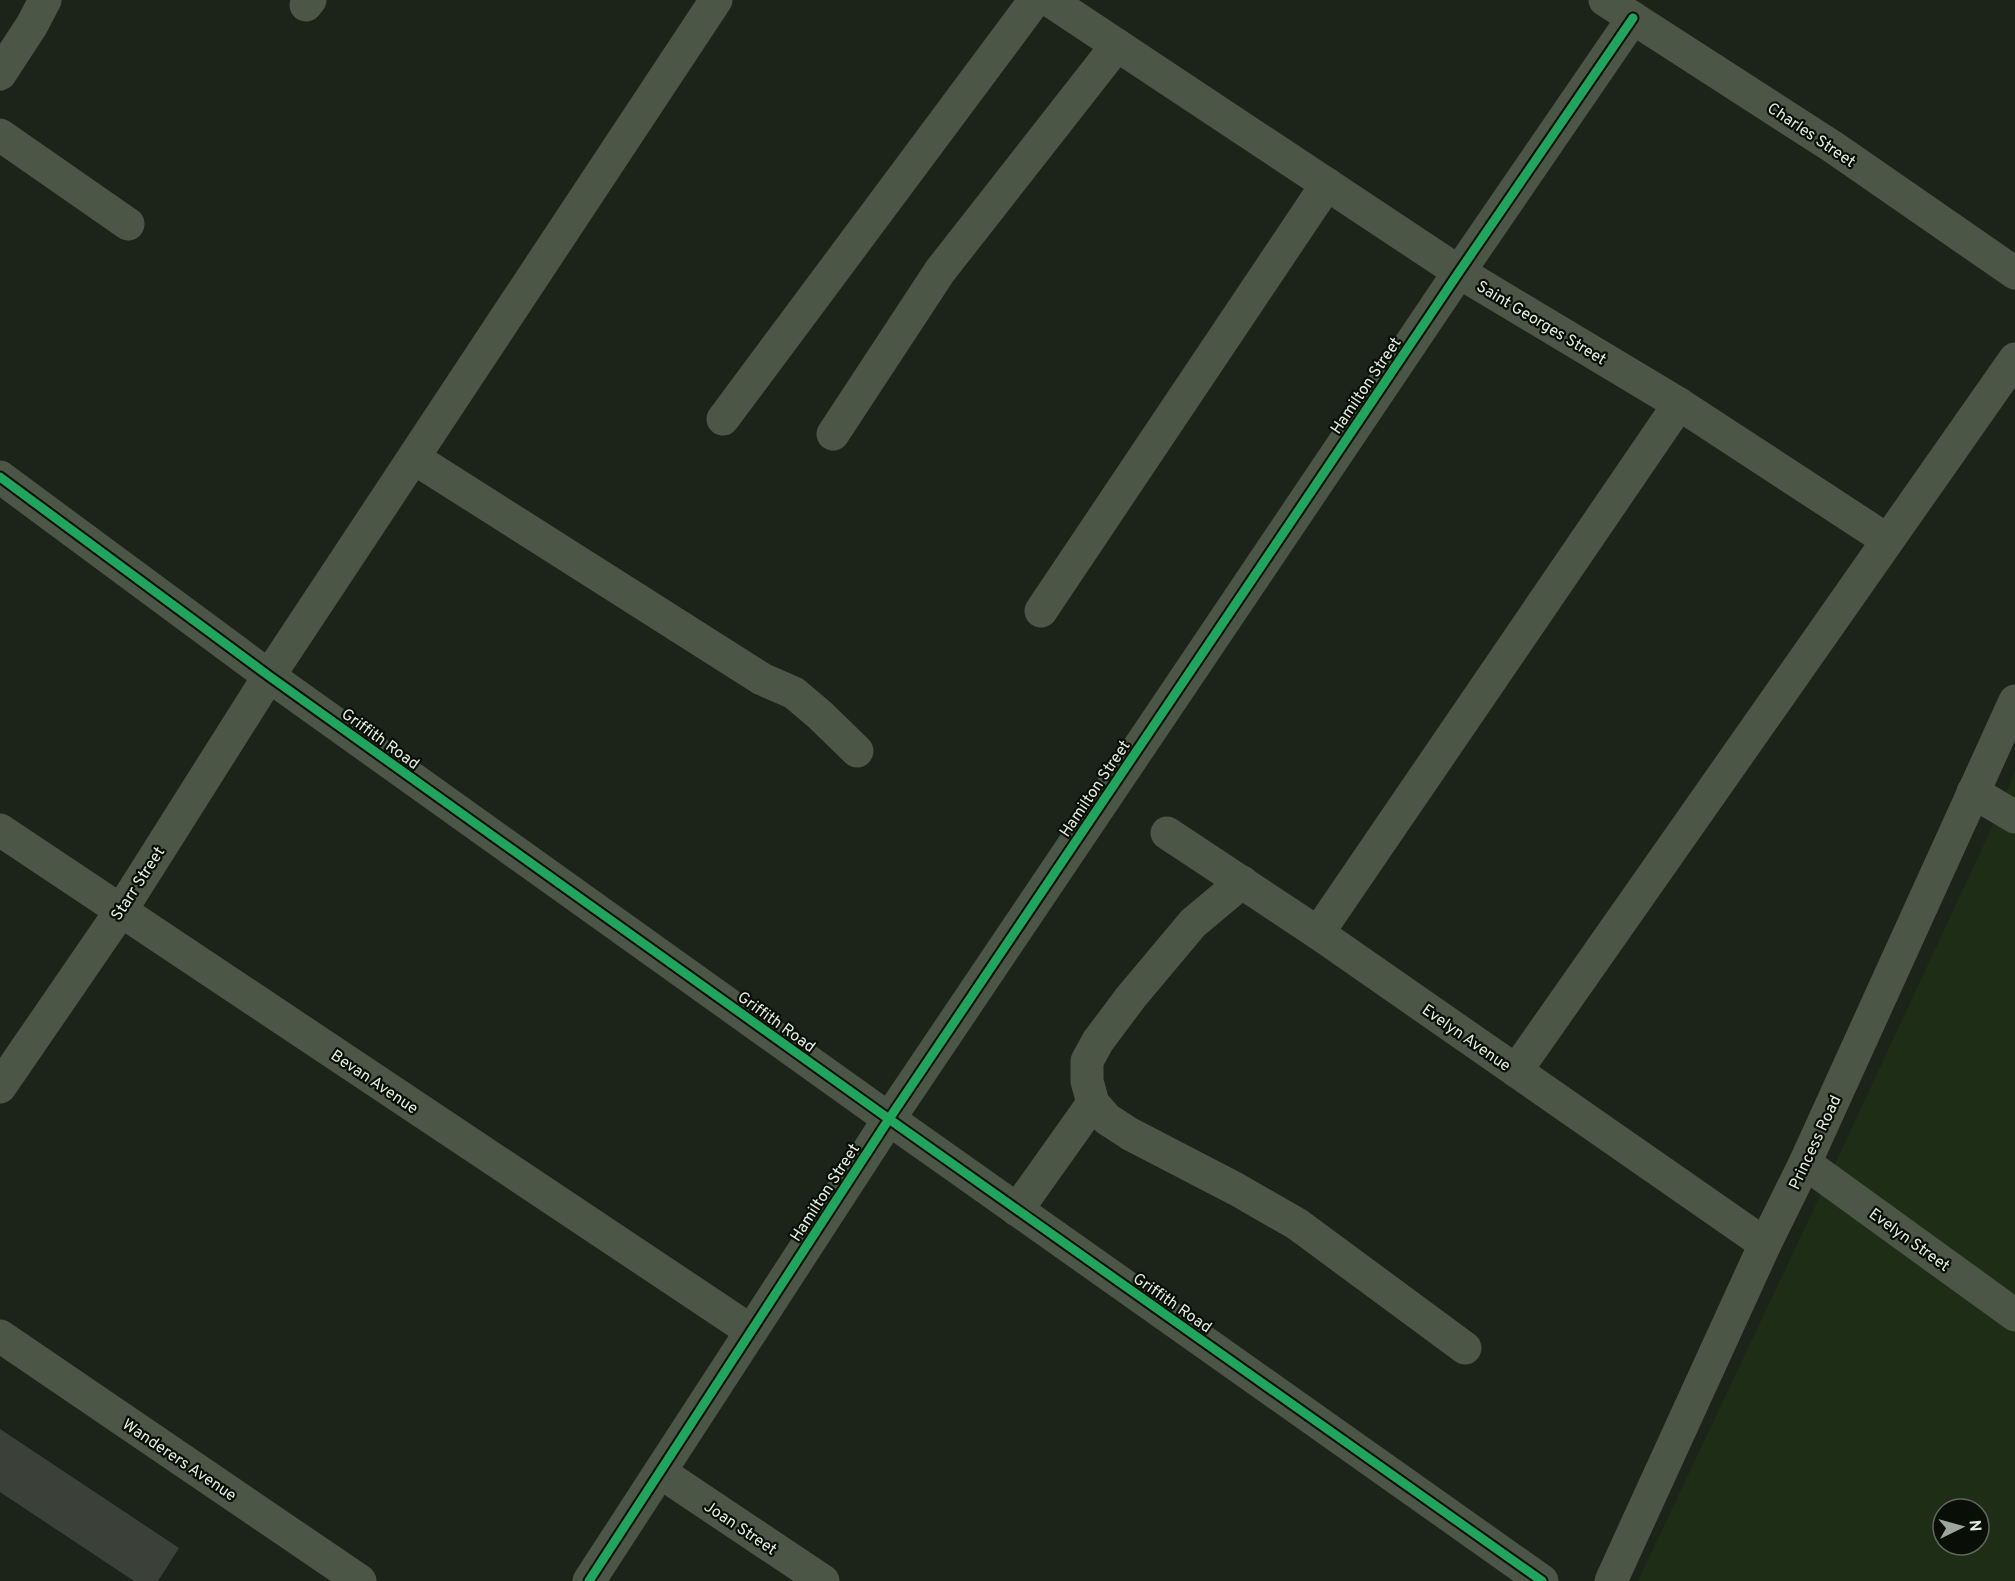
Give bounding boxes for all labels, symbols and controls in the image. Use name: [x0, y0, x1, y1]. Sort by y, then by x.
street label: Charles Street: [1763, 99, 1859, 173]
street label: Saint Georges Street: [1472, 277, 1610, 370]
street label: Hamilton Street: [1327, 334, 1406, 438]
street label: Griffith Road: [337, 705, 423, 775]
street label: Hamilton Street: [1056, 737, 1135, 841]
street label: Starr Street: [107, 843, 170, 925]
street label: Griffith Road: [733, 988, 819, 1058]
street label: Evelyn Avenue: [1418, 1001, 1514, 1077]
street label: Bevan Avenue: [326, 1046, 421, 1119]
street label: Princess Road: [1785, 1092, 1846, 1193]
street label: Hamilton Street: [787, 1140, 865, 1246]
street label: Evelyn Street: [1864, 1205, 1953, 1277]
street label: Griffith Road: [1129, 1269, 1215, 1338]
street label: Wanderers Avenue: [118, 1415, 240, 1506]
street label: Joan Street: [700, 1497, 780, 1560]
north arrow: [1931, 1497, 1991, 1557]
text: N: [1963, 1519, 1984, 1532]

